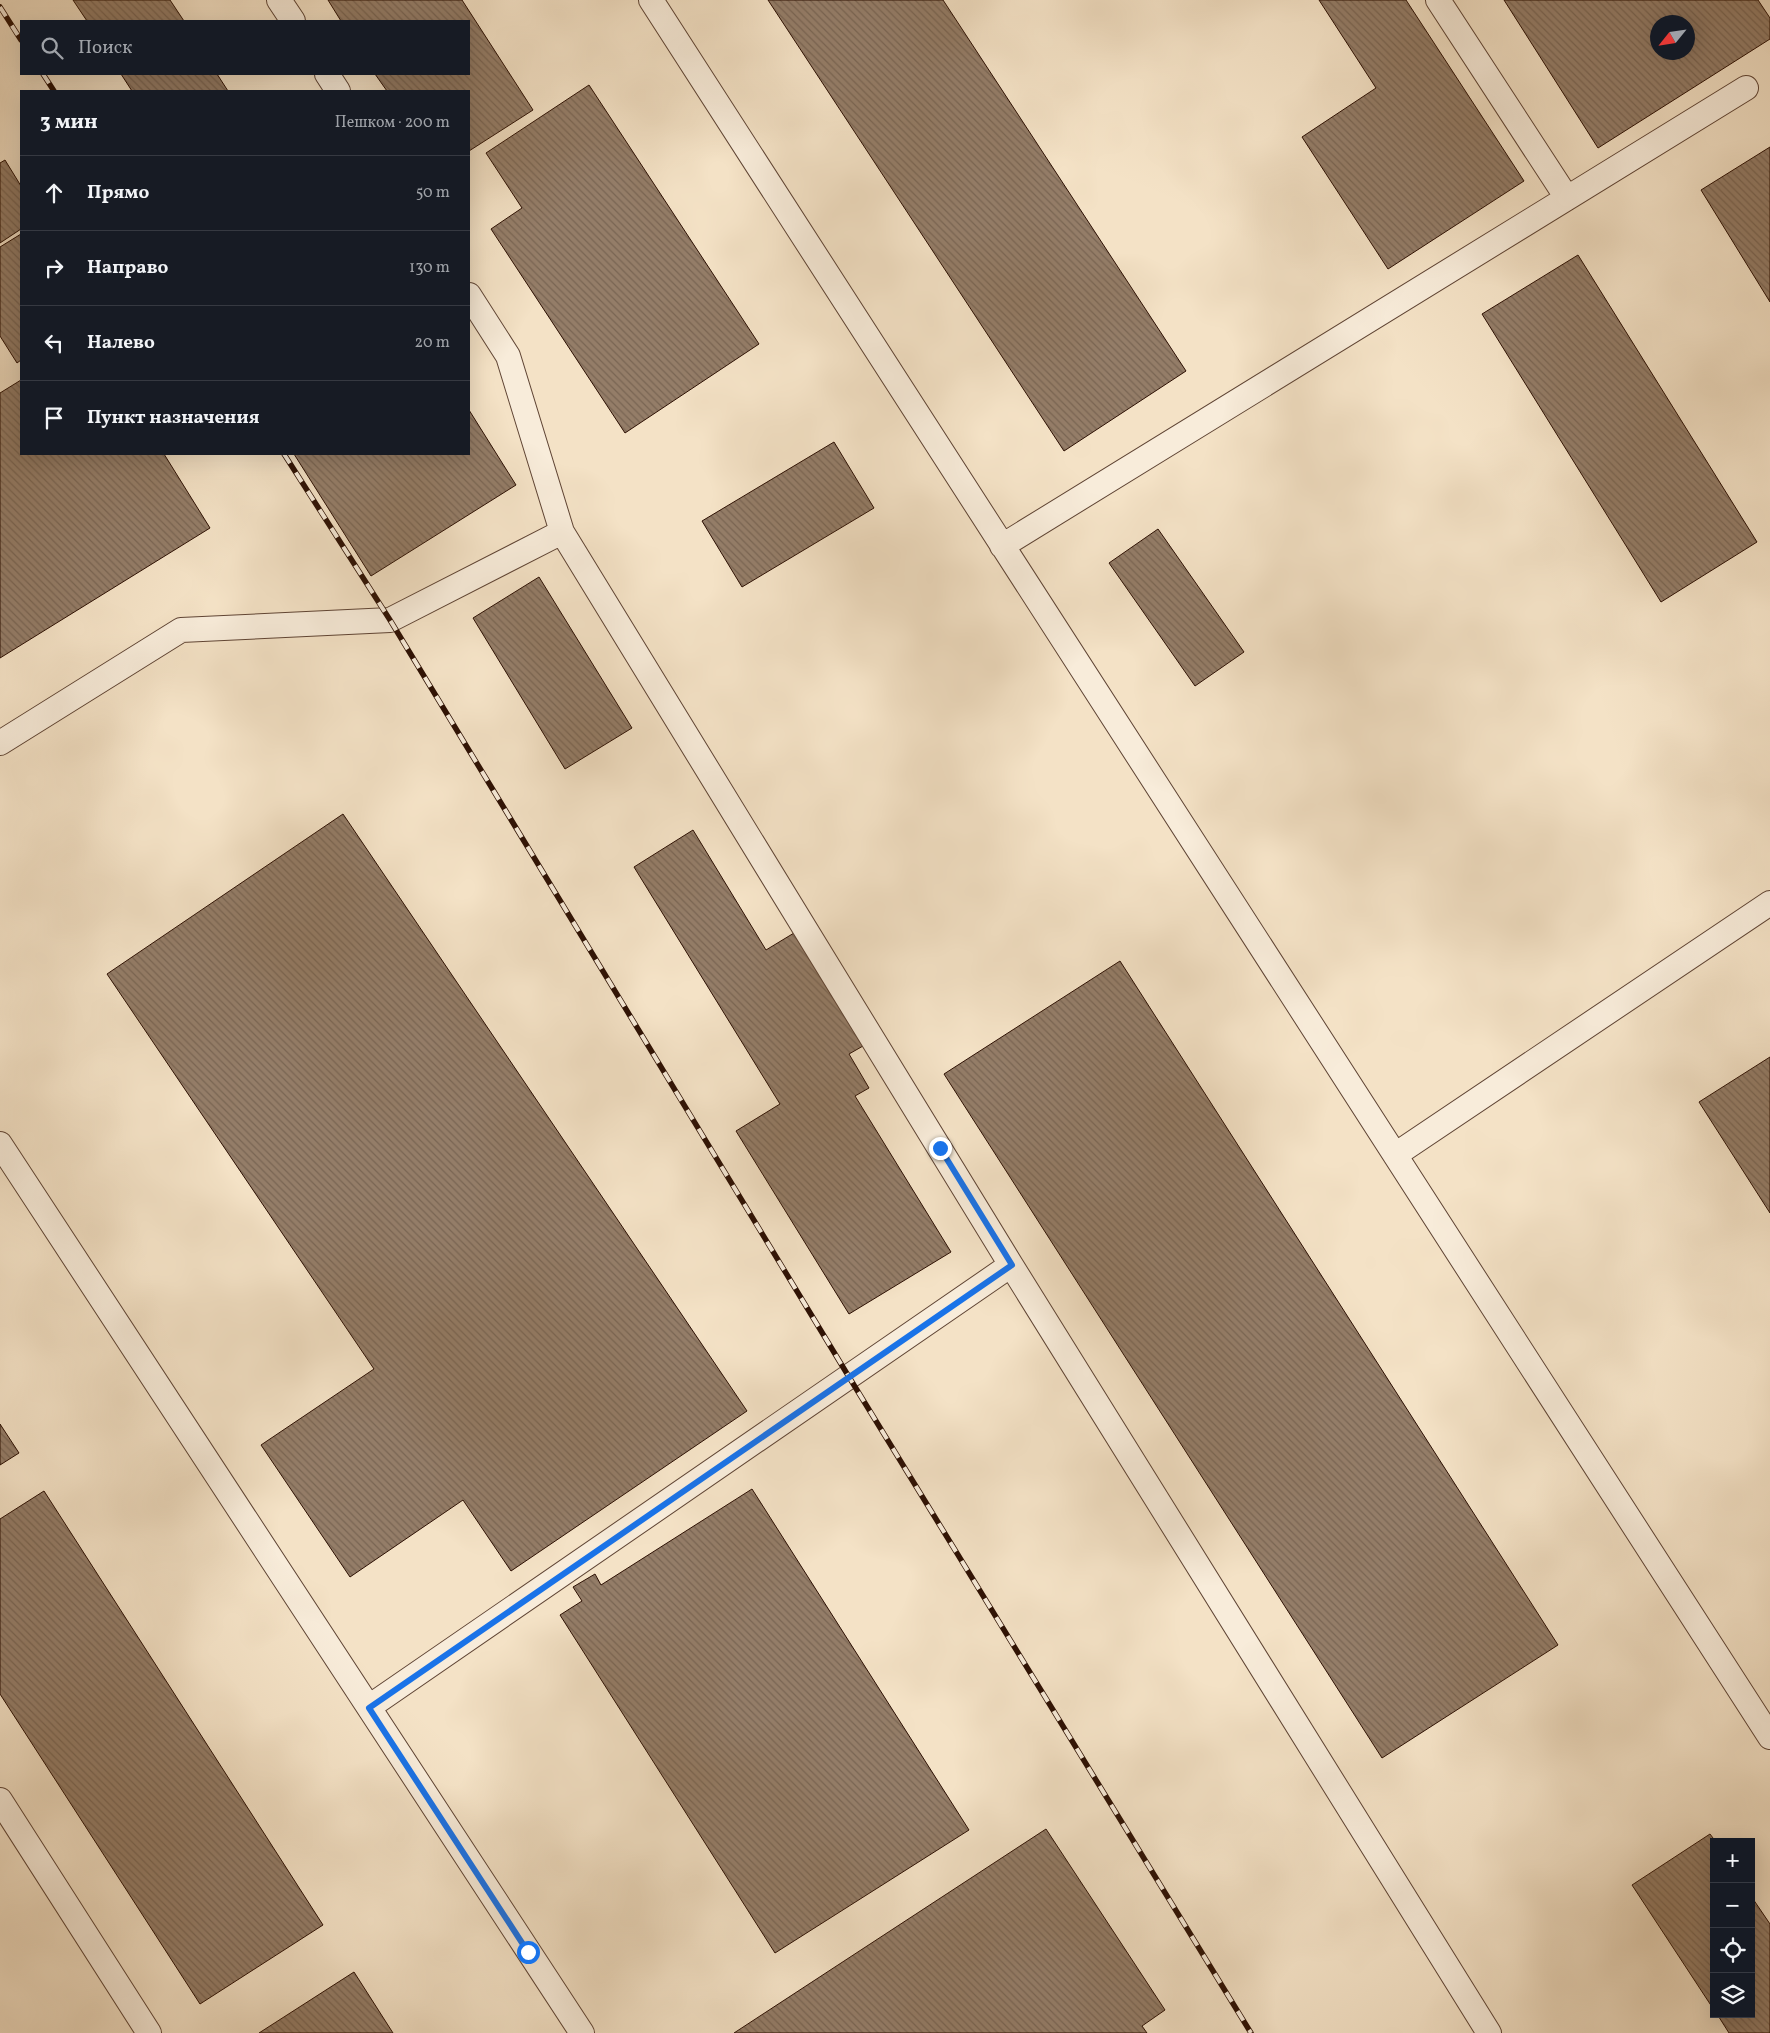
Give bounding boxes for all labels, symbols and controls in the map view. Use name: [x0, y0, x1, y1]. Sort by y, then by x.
north arrow: [1650, 15, 1695, 60]
search box: [20, 20, 470, 75]
icon: search: [38, 34, 66, 62]
text: Поиск: [78, 35, 132, 61]
text: 3 мин: [40, 108, 98, 137]
text: Пешком · 200 m: [335, 112, 450, 134]
icon: ahead: [40, 179, 68, 207]
text: Прямо: [87, 180, 149, 206]
text: 50 m: [416, 182, 450, 204]
icon: right: [40, 254, 68, 282]
text: Направо: [87, 255, 169, 281]
text: 130 m: [409, 257, 450, 279]
icon: left: [40, 329, 68, 357]
text: Налево: [87, 330, 155, 356]
text: 20 m: [415, 332, 450, 354]
icon: arrive: [40, 404, 68, 432]
text: Пункт назначения: [87, 405, 260, 431]
route end: [929, 1137, 952, 1160]
map controls: [1710, 1838, 1755, 2018]
button: +: [1710, 1838, 1755, 1883]
button: −: [1710, 1883, 1755, 1928]
button: locate: [1710, 1928, 1755, 1973]
route start: [517, 1941, 540, 1964]
button: layers: [1710, 1973, 1755, 2018]

